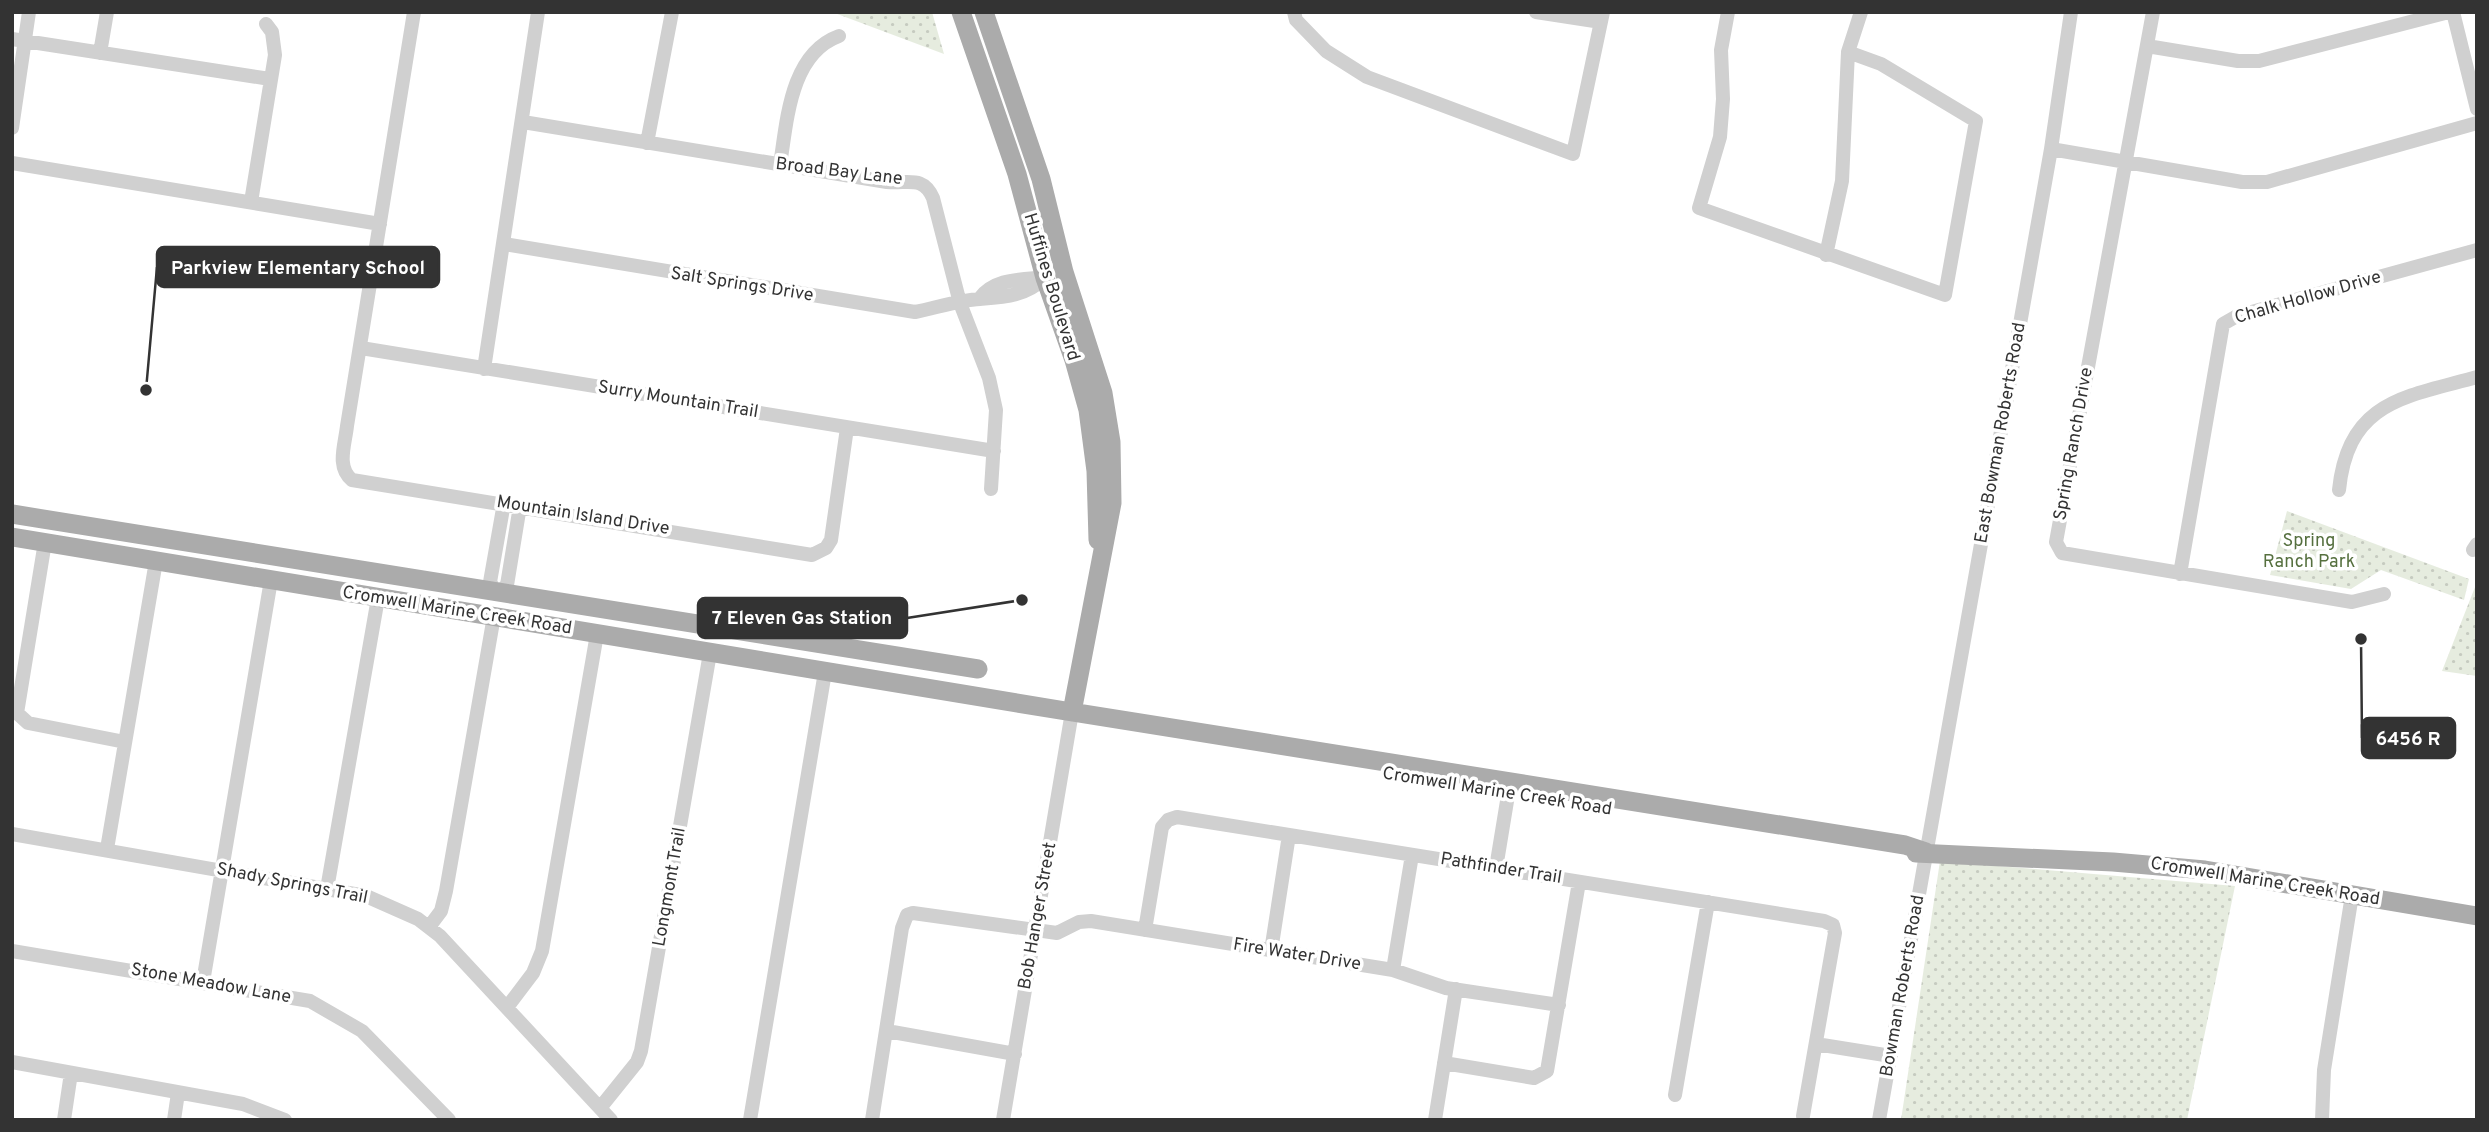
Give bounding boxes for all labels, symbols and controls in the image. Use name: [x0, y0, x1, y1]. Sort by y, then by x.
street label: Broad Bay Lane: [774, 153, 904, 191]
street label: Huffines Boulevard: [1018, 210, 1084, 364]
callout: Parkview Elementary School: [157, 247, 439, 287]
text: Parkview Elementary School: [171, 257, 425, 281]
street label: Salt Springs Drive: [669, 262, 815, 308]
street label: Chalk Hollow Drive: [2232, 266, 2384, 330]
street label: East Bowman Roberts Road: [1970, 321, 2032, 545]
street label: Spring Ranch Drive: [2049, 366, 2099, 522]
street label: Surry Mountain Trail: [596, 376, 760, 424]
street label: Mountain Island Drive: [495, 491, 671, 541]
park label: Spring Ranch Park: [2263, 530, 2355, 574]
street label: Cromwell Marine Creek Road: [341, 581, 573, 641]
callout: 7 Eleven Gas Station: [698, 598, 907, 638]
text: 7 Eleven Gas Station: [712, 607, 892, 631]
callout: 6456 R: [2362, 718, 2455, 758]
text: 6456 R: [2375, 728, 2441, 752]
street label: Cromwell Marine Creek Road: [1381, 762, 1613, 822]
street label: Longmont Trail: [648, 826, 692, 948]
street label: Bob Hanger Street: [1014, 841, 1062, 991]
street label: Pathfinder Trail: [1439, 848, 1563, 890]
street label: Cromwell Marine Creek Road: [2149, 852, 2381, 912]
street label: Shady Springs Trail: [214, 858, 370, 910]
street label: Bowman Roberts Road: [1876, 893, 1930, 1079]
street label: Fire Water Drive: [1231, 934, 1363, 976]
street label: Stone Meadow Lane: [129, 959, 293, 1009]

